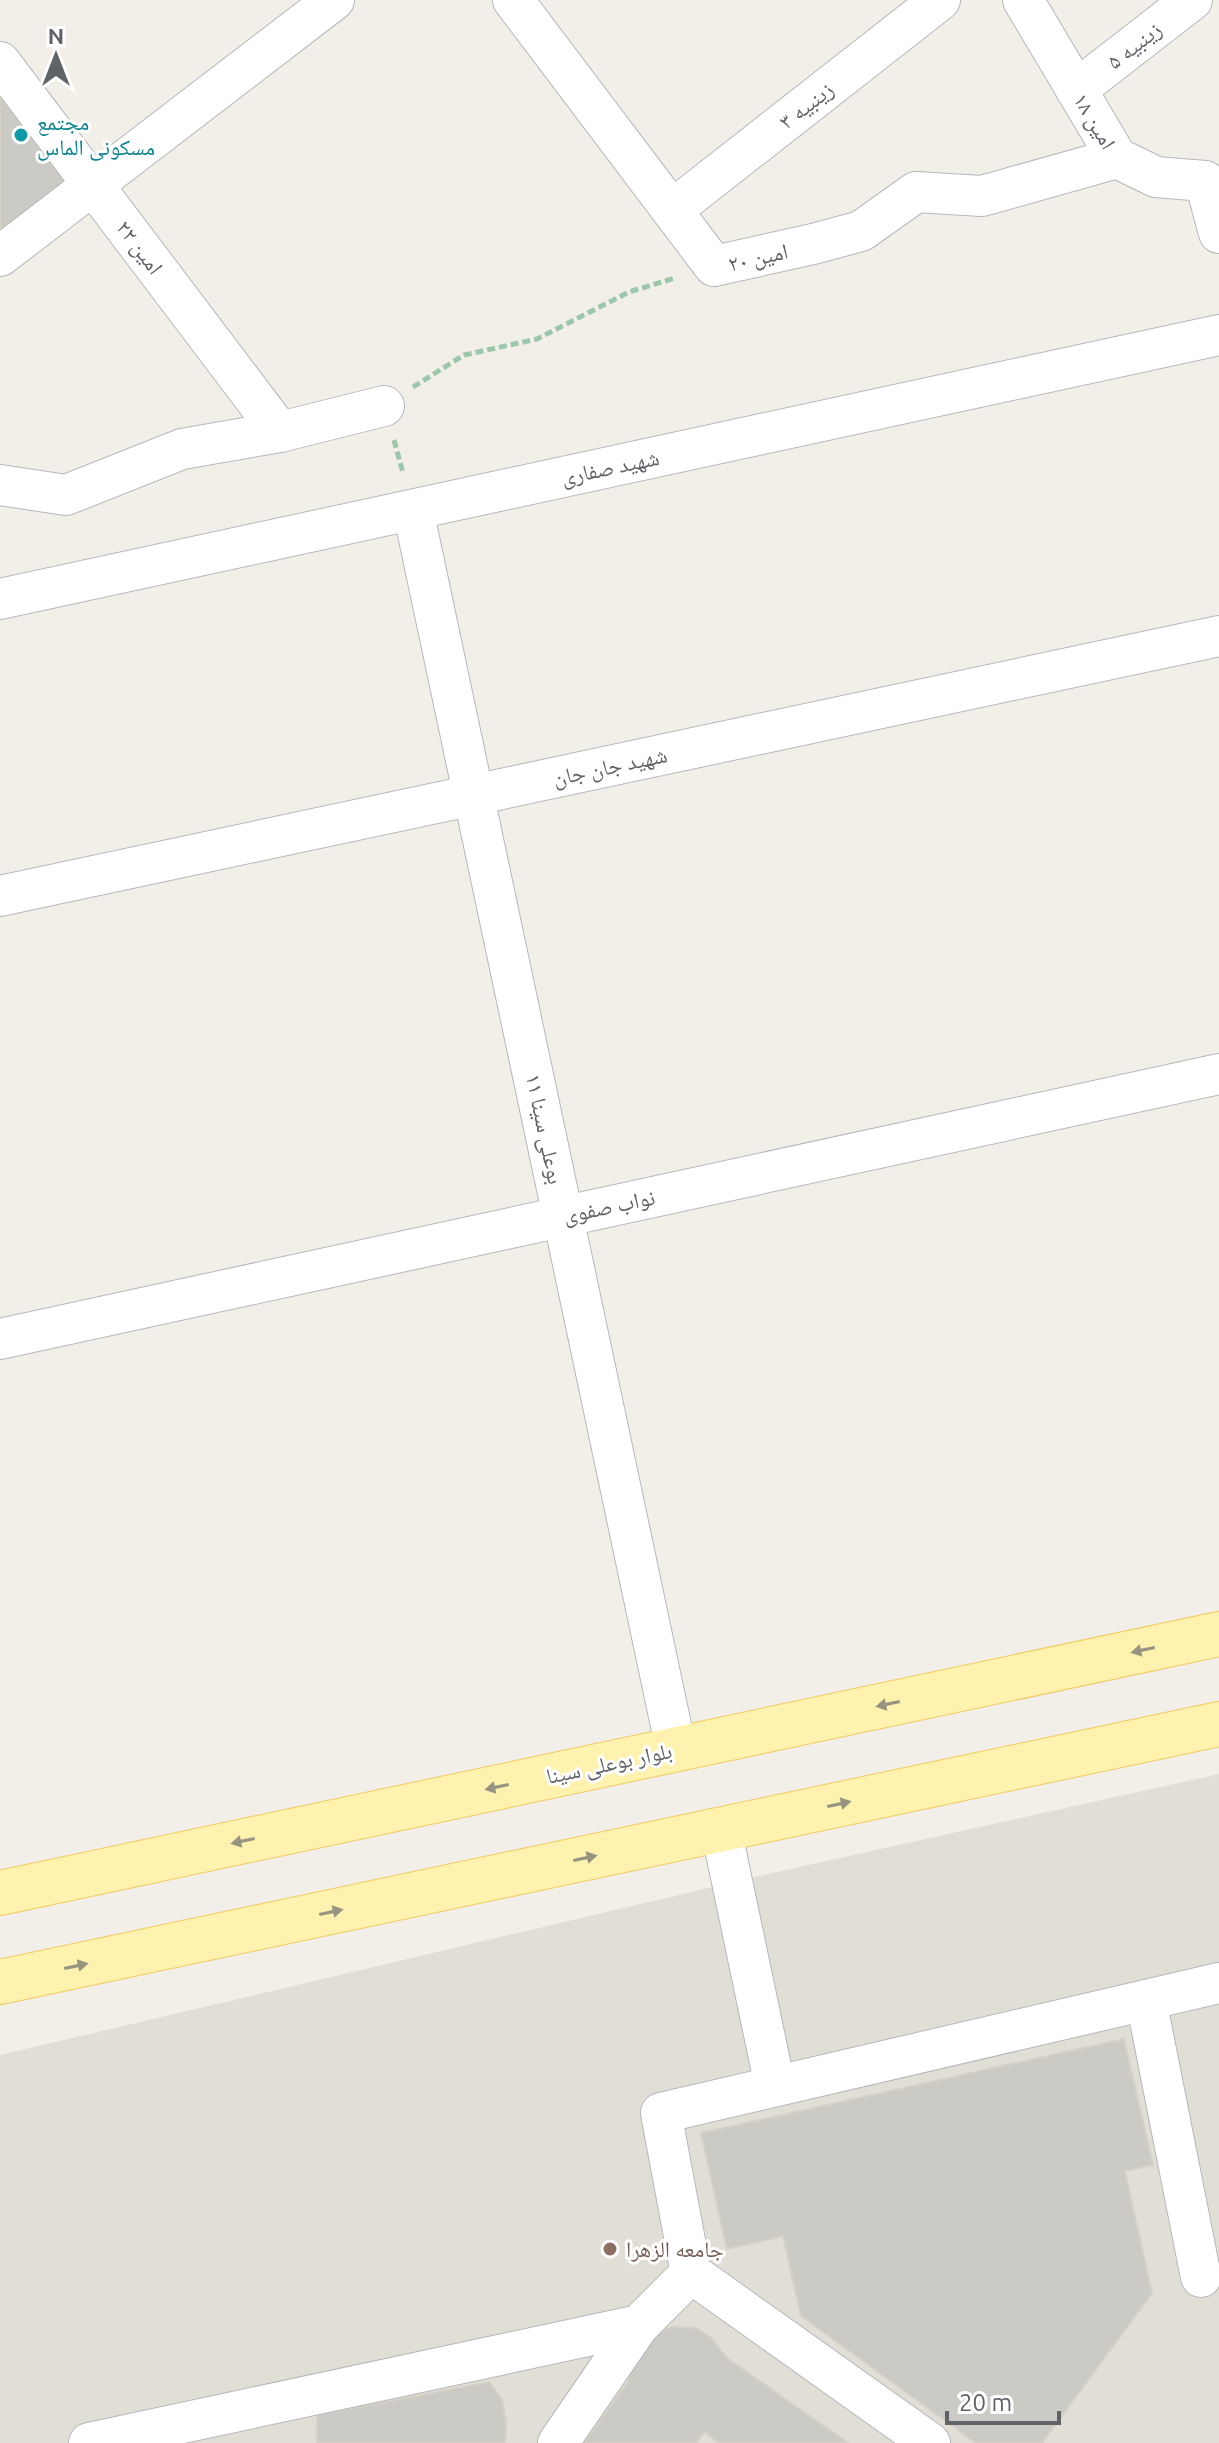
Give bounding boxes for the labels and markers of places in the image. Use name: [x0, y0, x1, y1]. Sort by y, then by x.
place label: مجتمع مسکونی الماس: [37, 109, 155, 161]
marker: مجتمع مسکونی الماس: [12, 126, 30, 144]
place label: جامعه الزهرا: [626, 2236, 724, 2262]
marker: جامعه الزهرا: [601, 2240, 619, 2258]

